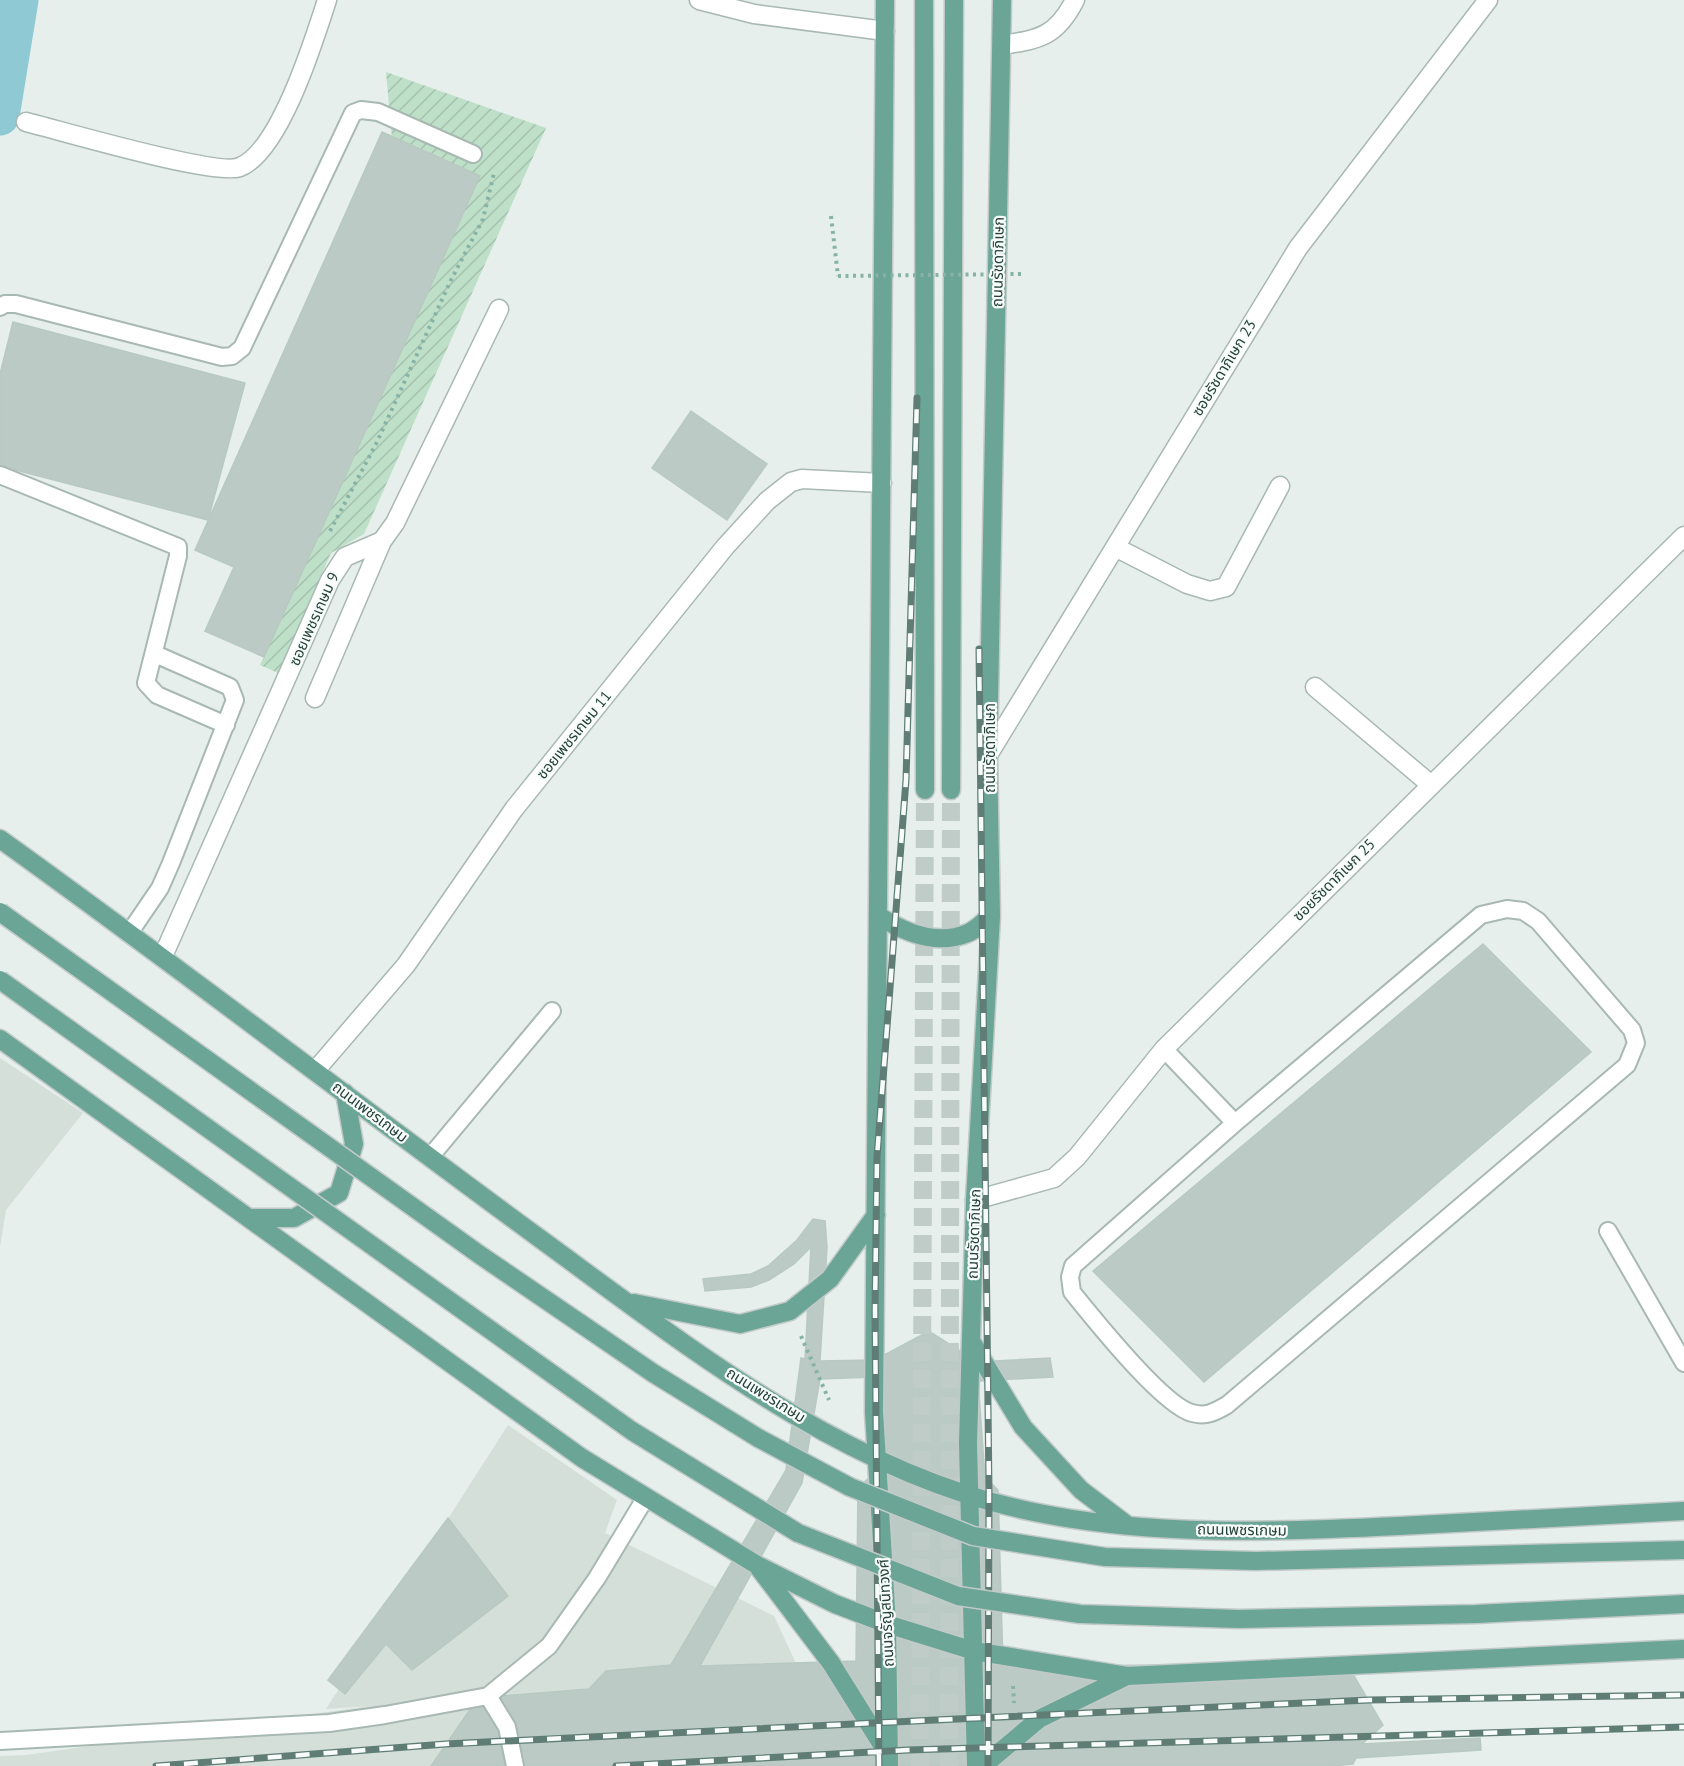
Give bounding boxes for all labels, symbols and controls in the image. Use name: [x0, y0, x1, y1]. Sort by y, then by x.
street label: ถนนรัชดาภิเษก: [987, 217, 1008, 307]
street label: ซอยรัชดาภิเษก 23: [1187, 316, 1260, 419]
street label: ซอยเพชรเกษม 9: [284, 569, 343, 669]
street label: ซอยเพชรเกษม 11: [532, 687, 615, 783]
street label: ถนนรัชดาภิเษก: [980, 703, 999, 793]
street label: ซอยรัชดาภิเษก 25: [1288, 834, 1379, 925]
street label: ถนนเพชรเกษม: [329, 1077, 412, 1146]
street label: ถนนรัชดาภิเษก: [962, 1189, 985, 1279]
street label: ถนนเพชรเกษม: [723, 1363, 809, 1426]
street label: ถนนเพชรเกษม: [1197, 1519, 1287, 1540]
street label: ถนนจรัญสนิทวงศ์: [873, 1559, 898, 1668]

